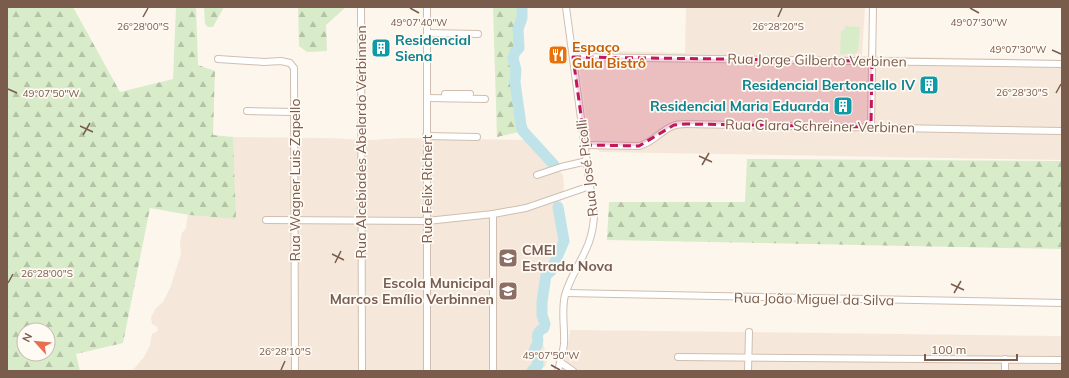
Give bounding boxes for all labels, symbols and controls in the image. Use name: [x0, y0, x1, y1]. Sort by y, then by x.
text: 49°07'40"W: [391, 16, 447, 29]
text: 49°07'30"W: [951, 16, 1007, 29]
text: 26°28'00"S: [117, 20, 169, 33]
text: 26°28'20"S: [752, 20, 804, 33]
street label: Rua Alcebiades Abelardo Verbinnen: [352, 25, 370, 259]
place label: Residencial Siena: [395, 31, 471, 65]
building icon: Residencial Siena: [370, 37, 392, 59]
place label: Espaço Gula Bistrô: [572, 38, 646, 72]
text: 49°07'30"W: [990, 43, 1046, 56]
restaurant icon: Espaço Gula Bistrô: [547, 44, 569, 66]
street label: Rua Jorge Gilberto Verbinen: [727, 49, 907, 71]
building icon: Residencial Bertoncello IV: [918, 74, 940, 96]
place label: Residencial Bertoncello IV: [742, 76, 916, 94]
text: 26°28'30"S: [996, 86, 1048, 99]
text: 49°07'50"W: [23, 87, 79, 100]
building icon: Residencial Maria Eduarda: [832, 95, 854, 117]
place label: Residencial Maria Eduarda: [650, 97, 829, 115]
street label: Rua Wagner Luis Zapello: [286, 99, 304, 261]
street label: Rua Clara Schreiner Verbinen: [725, 115, 915, 137]
street label: Rua José Picolli: [572, 118, 602, 218]
street label: Rua Felix Richert: [418, 134, 436, 243]
place label: CMEI Estrada Nova: [522, 241, 613, 275]
school or university icon: CMEI Estrada Nova: [497, 247, 519, 269]
text: 26°28'00"S: [21, 267, 73, 280]
place label: Escola Municipal Marcos Emílio Verbinnen: [330, 274, 494, 308]
school or university icon: Escola Municipal Marcos Emílio Verbinnen: [497, 280, 519, 302]
street label: Rua João Miguel da Silva: [734, 289, 894, 309]
north arrow: [16, 322, 56, 362]
text: N: [19, 331, 35, 344]
scale bar: [925, 336, 1017, 362]
text: 100 m: [931, 342, 966, 357]
text: 26°28'10"S: [259, 345, 311, 358]
text: 49°07'50"W: [523, 349, 579, 362]

